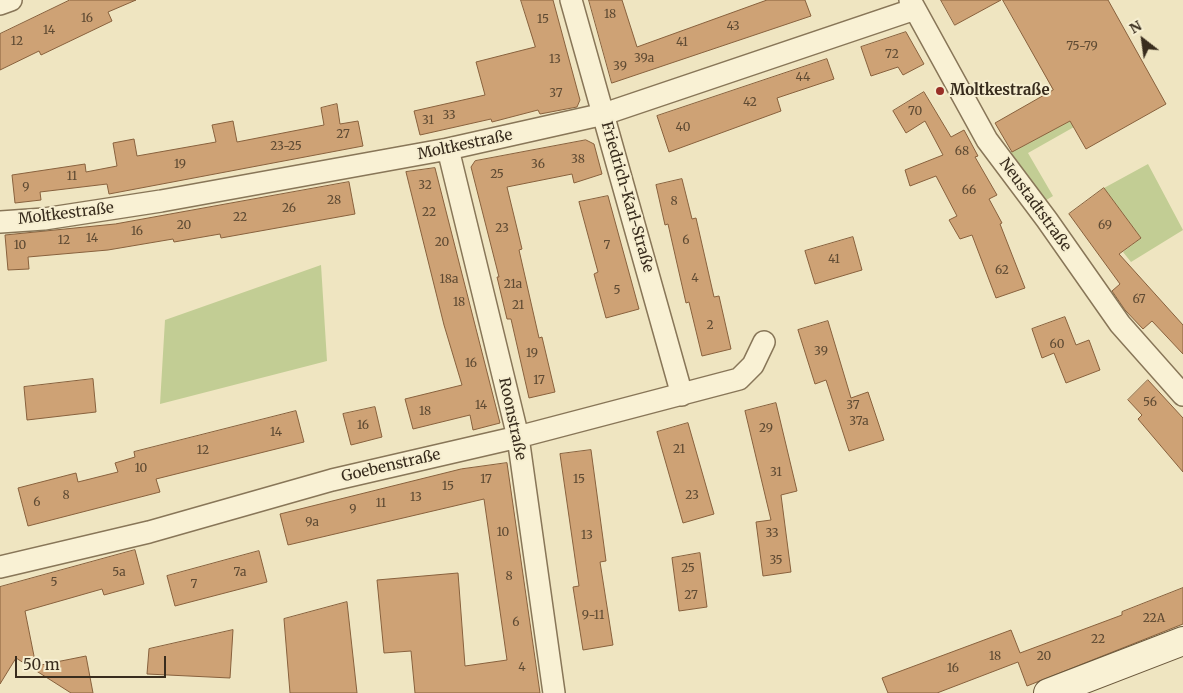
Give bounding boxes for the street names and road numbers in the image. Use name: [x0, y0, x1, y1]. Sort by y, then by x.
street label: Friedrich-Karl-Straße: [597, 120, 657, 274]
street label: Moltkestraße: [416, 126, 514, 164]
street label: Neustadtstraße: [995, 155, 1075, 255]
street label: Moltkestraße: [17, 199, 115, 229]
street label: Roonstraße: [494, 376, 530, 462]
street label: Goebenstraße: [340, 446, 442, 486]

